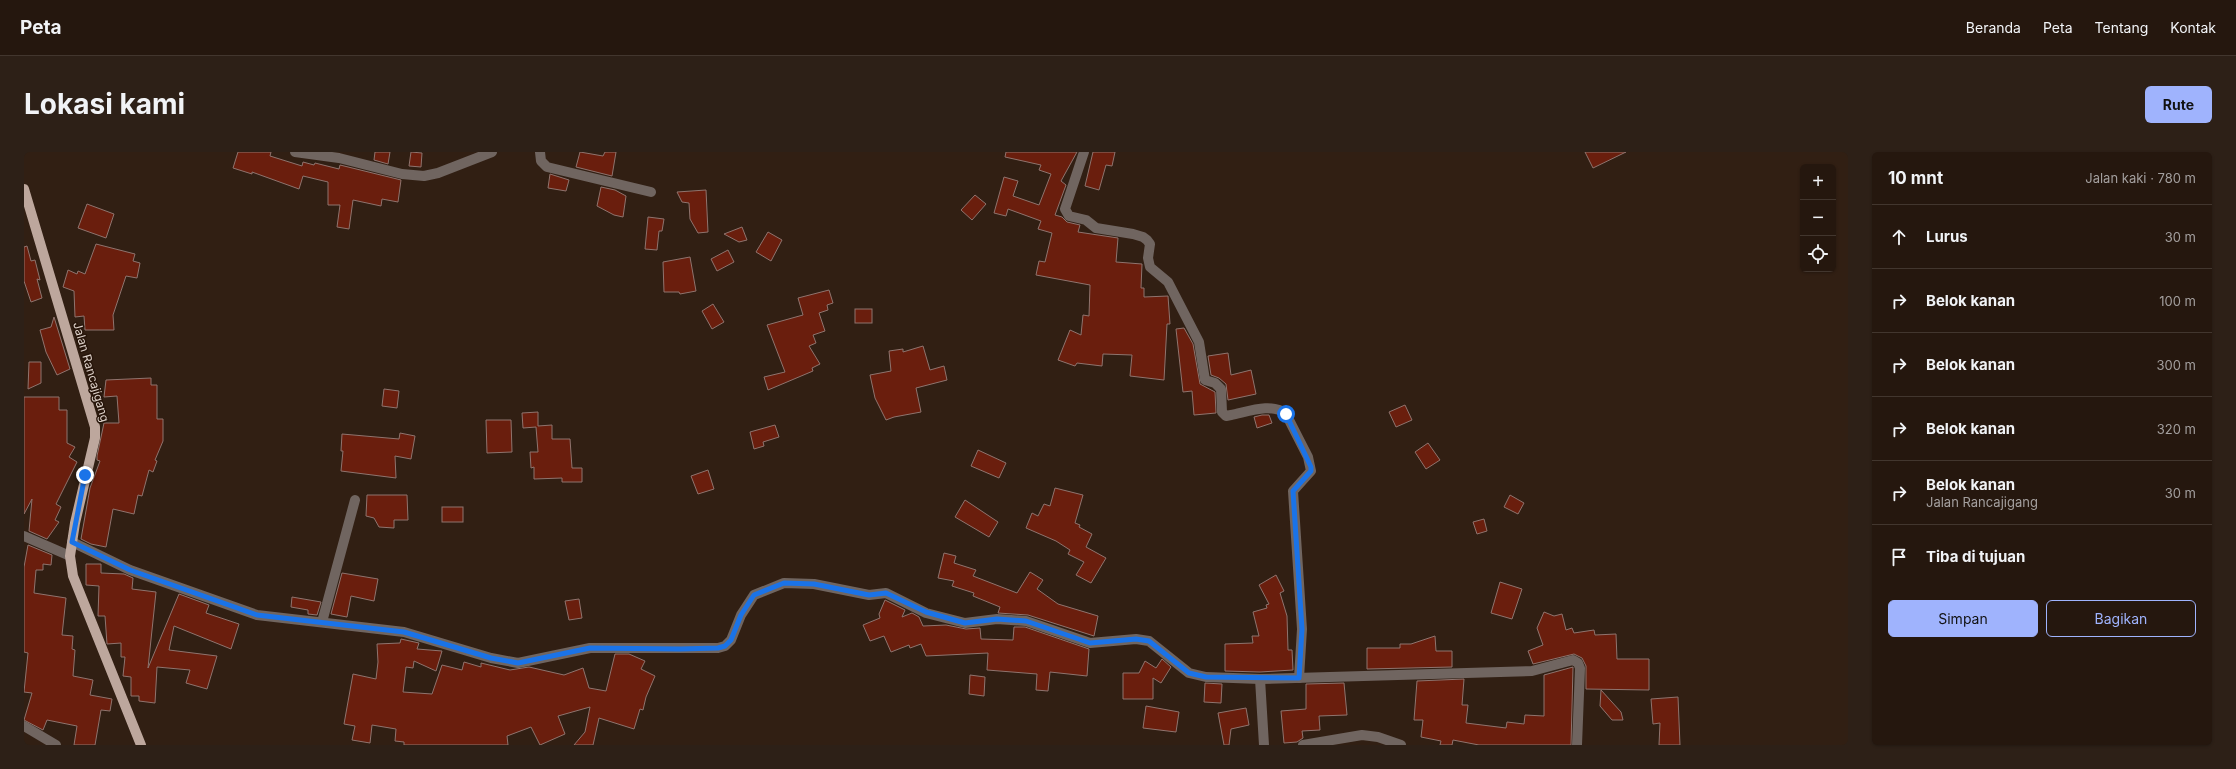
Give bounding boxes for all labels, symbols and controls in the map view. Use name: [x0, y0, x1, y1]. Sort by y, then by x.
text: Peta: [20, 16, 62, 39]
text: Beranda: [1966, 19, 2021, 36]
text: Peta: [2043, 19, 2073, 36]
text: Tentang: [2095, 19, 2148, 36]
text: Kontak: [2170, 19, 2216, 36]
button: Rute: [2145, 86, 2212, 123]
text: Lokasi kami: [24, 87, 185, 121]
map controls: [1800, 164, 1836, 272]
button: +: [1800, 164, 1836, 200]
text: 10 mnt: [1888, 168, 1943, 188]
text: Jalan kaki · 780 m: [2085, 170, 2196, 186]
button: −: [1800, 200, 1836, 236]
icon: ahead: [1888, 226, 1910, 248]
text: Lurus: [1926, 227, 1968, 246]
text: 30 m: [2165, 229, 2196, 245]
button: locate: [1800, 236, 1836, 272]
icon: right: [1888, 290, 1910, 312]
text: Belok kanan: [1926, 291, 2015, 310]
text: 100 m: [2159, 293, 2196, 309]
street label: Jalan Rancajigang: [70, 320, 113, 424]
icon: right: [1888, 354, 1910, 376]
text: Belok kanan: [1926, 355, 2015, 374]
text: 300 m: [2157, 357, 2196, 373]
route start: [1277, 405, 1295, 423]
icon: right: [1888, 418, 1910, 440]
text: Belok kanan: [1926, 419, 2015, 438]
text: 320 m: [2157, 421, 2196, 437]
route end: [76, 466, 94, 484]
text: Belok kanan: [1926, 475, 2015, 494]
icon: right: [1888, 482, 1910, 504]
text: 30 m: [2165, 485, 2196, 501]
text: Jalan Rancajigang: [1926, 494, 2038, 510]
icon: arrive: [1888, 546, 1910, 568]
text: Tiba di tujuan: [1926, 547, 2025, 566]
button: Simpan: [1888, 600, 2038, 637]
button: Bagikan: [2046, 600, 2196, 637]

